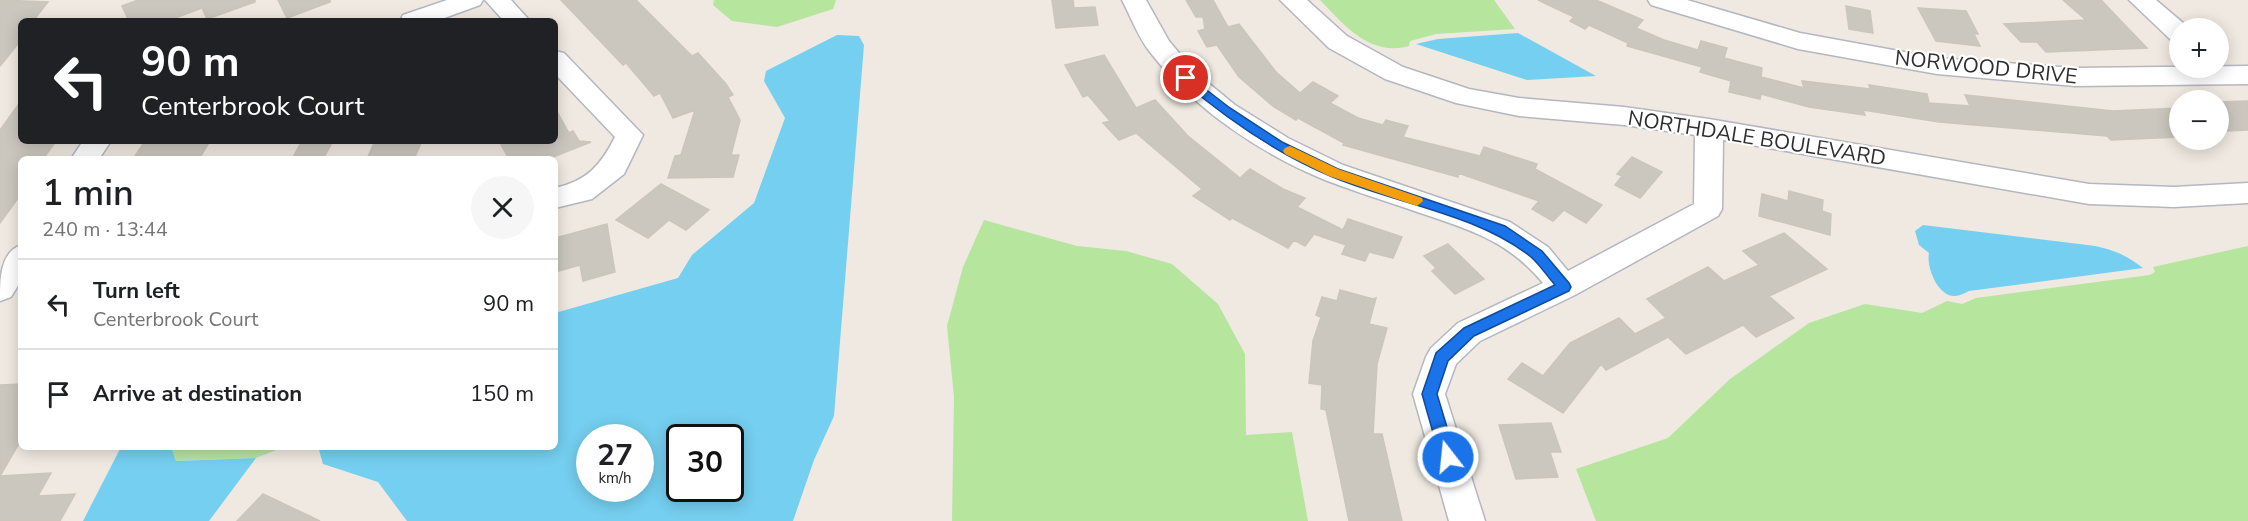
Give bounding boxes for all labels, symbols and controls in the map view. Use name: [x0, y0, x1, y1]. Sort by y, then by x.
map controls: [2169, 18, 2229, 150]
button: +: [2169, 18, 2229, 78]
text: 90 m: [141, 34, 240, 91]
icon: left: [42, 42, 120, 120]
street label: NORWOOD DRIVE: [1893, 44, 2079, 90]
pin: [1160, 52, 1211, 103]
icon: arrive: [1169, 61, 1202, 94]
text: Centerbrook Court: [141, 88, 364, 125]
button: −: [2169, 90, 2229, 150]
street label: NORTHDALE BOULEVARD: [1626, 104, 1888, 172]
text: 1 min: [42, 169, 134, 218]
button: close: [471, 176, 534, 239]
text: 240 m · 13:44: [42, 216, 168, 243]
text: Turn left: [93, 276, 180, 306]
icon: left: [42, 288, 75, 321]
text: 90 m: [483, 289, 534, 319]
text: Centerbrook Court: [93, 306, 258, 333]
icon: arrive: [42, 378, 75, 411]
text: Arrive at destination: [93, 379, 302, 409]
text: 150 m: [470, 379, 534, 409]
speed limit sign: 30: [666, 424, 744, 502]
position arrow: [1416, 425, 1480, 489]
text: 27: [597, 435, 633, 476]
text: km/h: [598, 468, 632, 488]

